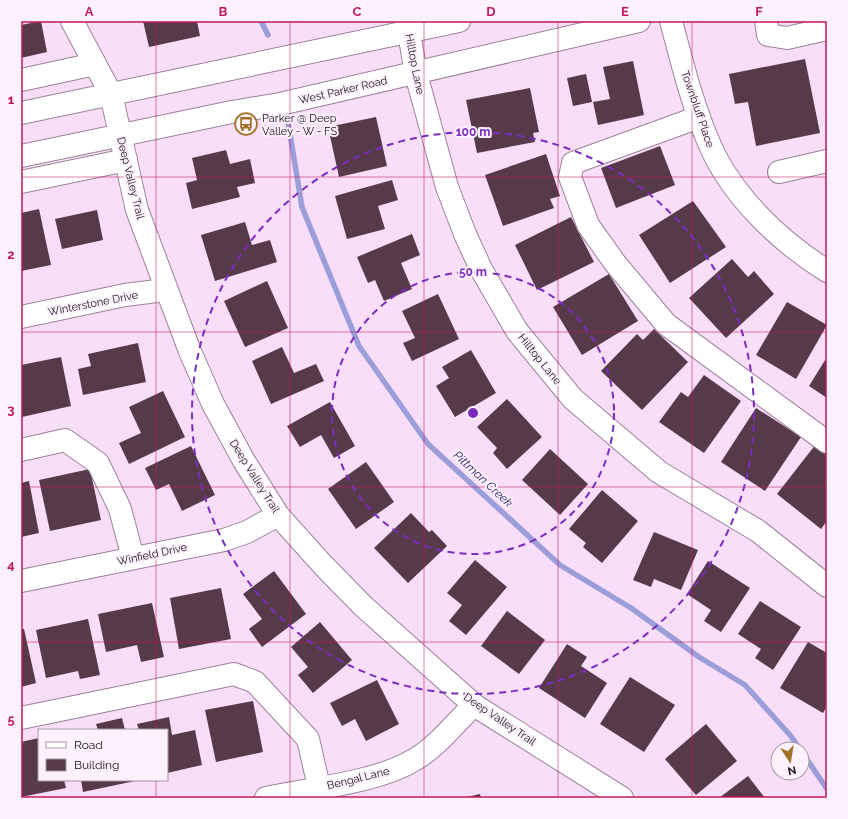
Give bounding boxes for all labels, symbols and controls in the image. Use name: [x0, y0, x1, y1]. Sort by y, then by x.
text: A: [85, 4, 94, 19]
text: B: [219, 4, 228, 19]
text: C: [353, 4, 362, 19]
text: D: [486, 4, 496, 19]
text: E: [621, 4, 629, 19]
text: F: [755, 4, 763, 19]
street label: Hilltop Lane: [402, 33, 427, 96]
street label: Townbluff Place: [678, 69, 717, 150]
street label: West Parker Road: [298, 74, 389, 107]
text: 1: [8, 92, 15, 107]
bus stop icon: Parker @ Deep Valley - W - FS: [233, 111, 259, 137]
place label: Parker @ Deep Valley - W - FS: [262, 112, 337, 138]
text: 100 m: [456, 125, 490, 139]
street label: Deep Valley Trail: [114, 136, 147, 221]
text: 2: [7, 247, 15, 262]
text: 50 m: [459, 265, 487, 279]
street label: Winterstone Drive: [47, 288, 140, 319]
street label: Hilltop Lane: [515, 331, 564, 388]
text: 3: [7, 402, 15, 417]
centre of rings: [466, 406, 480, 420]
street label: Deep Valley Trail: [227, 437, 282, 515]
water label: Pittman Creek: [450, 448, 516, 510]
street label: Winfield Drive: [116, 541, 189, 568]
text: 4: [7, 557, 15, 572]
street label: Deep Valley Trail: [461, 690, 538, 748]
text: 5: [7, 712, 15, 727]
legend: [38, 729, 168, 781]
text: Road: [74, 738, 103, 752]
north arrow: [770, 741, 810, 781]
text: Building: [74, 758, 120, 772]
text: N: [787, 763, 797, 778]
street label: Bengal Lane: [326, 764, 391, 793]

